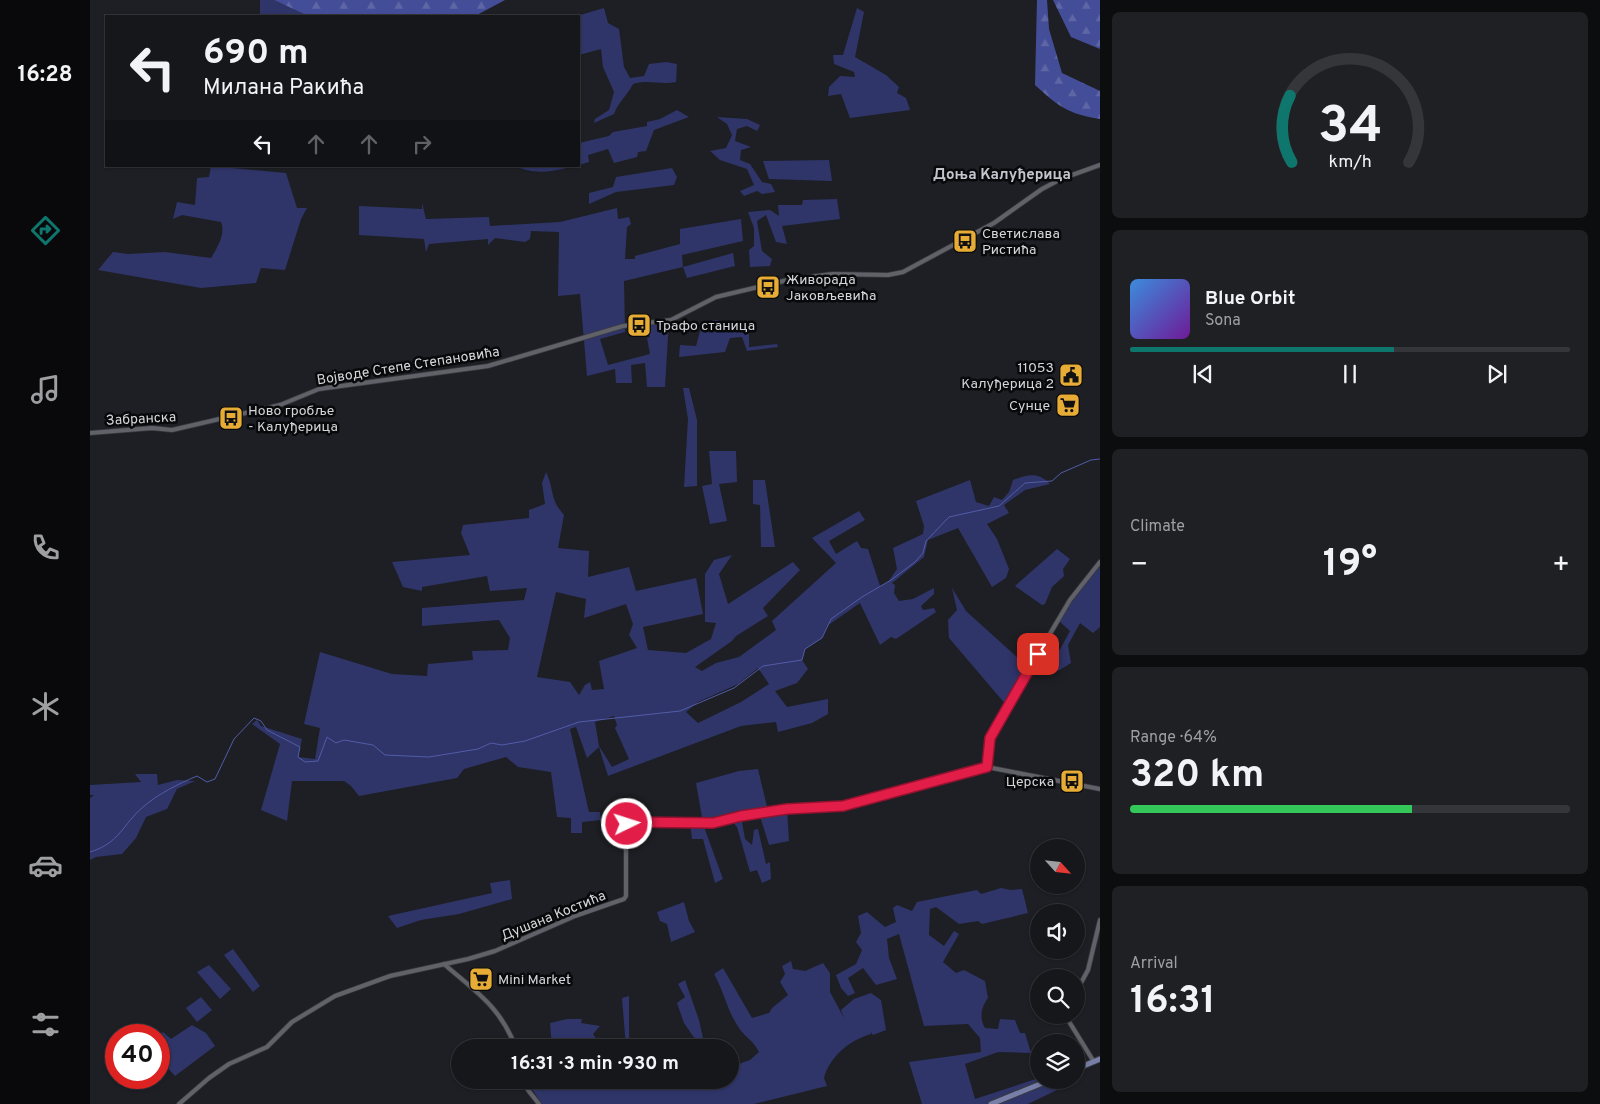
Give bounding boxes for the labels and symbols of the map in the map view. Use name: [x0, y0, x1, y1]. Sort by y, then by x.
district label: Доња Калуђерица: [933, 166, 1071, 185]
place label: Светислава Ристића: [982, 226, 1060, 259]
bus stop icon: Светислава Ристића: [952, 228, 978, 254]
place label: Живорада Јаковљевића: [786, 272, 876, 305]
bus stop icon: Живорада Јаковљевића: [755, 274, 781, 300]
bus stop icon: Трафо станица: [626, 312, 652, 338]
place label: Трафо станица: [656, 318, 755, 335]
street label: Војводе Степе Степановића: [316, 344, 501, 389]
place label: 11053 Калуђерица 2: [961, 360, 1054, 393]
public building icon: 11053 Калуђерица 2: [1058, 362, 1084, 388]
supermarket icon: Сунце: [1055, 392, 1081, 418]
place label: Сунце: [1009, 398, 1050, 415]
place label: Ново гробље - Калуђерица: [248, 403, 338, 436]
bus stop icon: Ново гробље - Калуђерица: [218, 405, 244, 431]
street label: Забранска: [105, 409, 177, 430]
pin: [1017, 633, 1059, 675]
bus stop icon: Церска: [1059, 768, 1085, 794]
place label: Церска: [1006, 774, 1054, 791]
position arrow: [600, 797, 652, 849]
north arrow: [1030, 839, 1085, 894]
street label: Душана Костића: [499, 888, 608, 945]
supermarket icon: Mini Market: [468, 966, 494, 992]
place label: Mini Market: [498, 972, 571, 989]
speed limit sign: 40: [105, 1024, 170, 1089]

